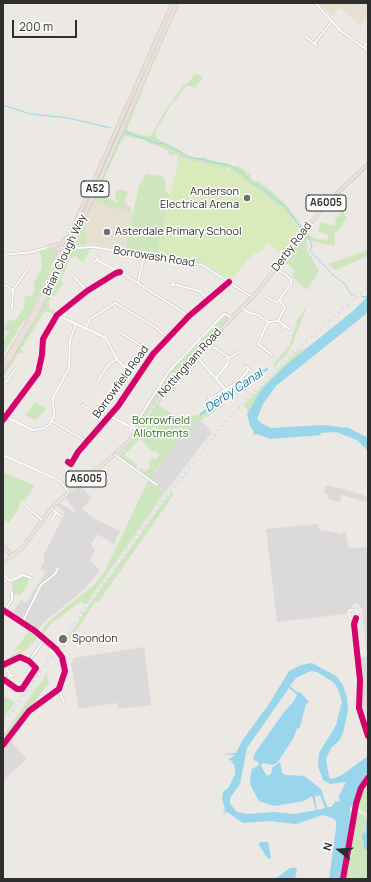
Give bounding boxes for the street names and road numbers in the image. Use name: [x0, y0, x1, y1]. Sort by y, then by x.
road number: A52: [81, 181, 109, 197]
road number: A6005: [306, 195, 346, 211]
street label: Brian Clough Way: [40, 212, 90, 298]
street label: Derby Road: [269, 220, 315, 274]
street label: Borrowash Road: [112, 244, 196, 270]
street label: Nottingham Road: [156, 326, 224, 400]
street label: Borrowfield Road: [90, 343, 152, 421]
road number: A6005: [66, 471, 106, 487]

